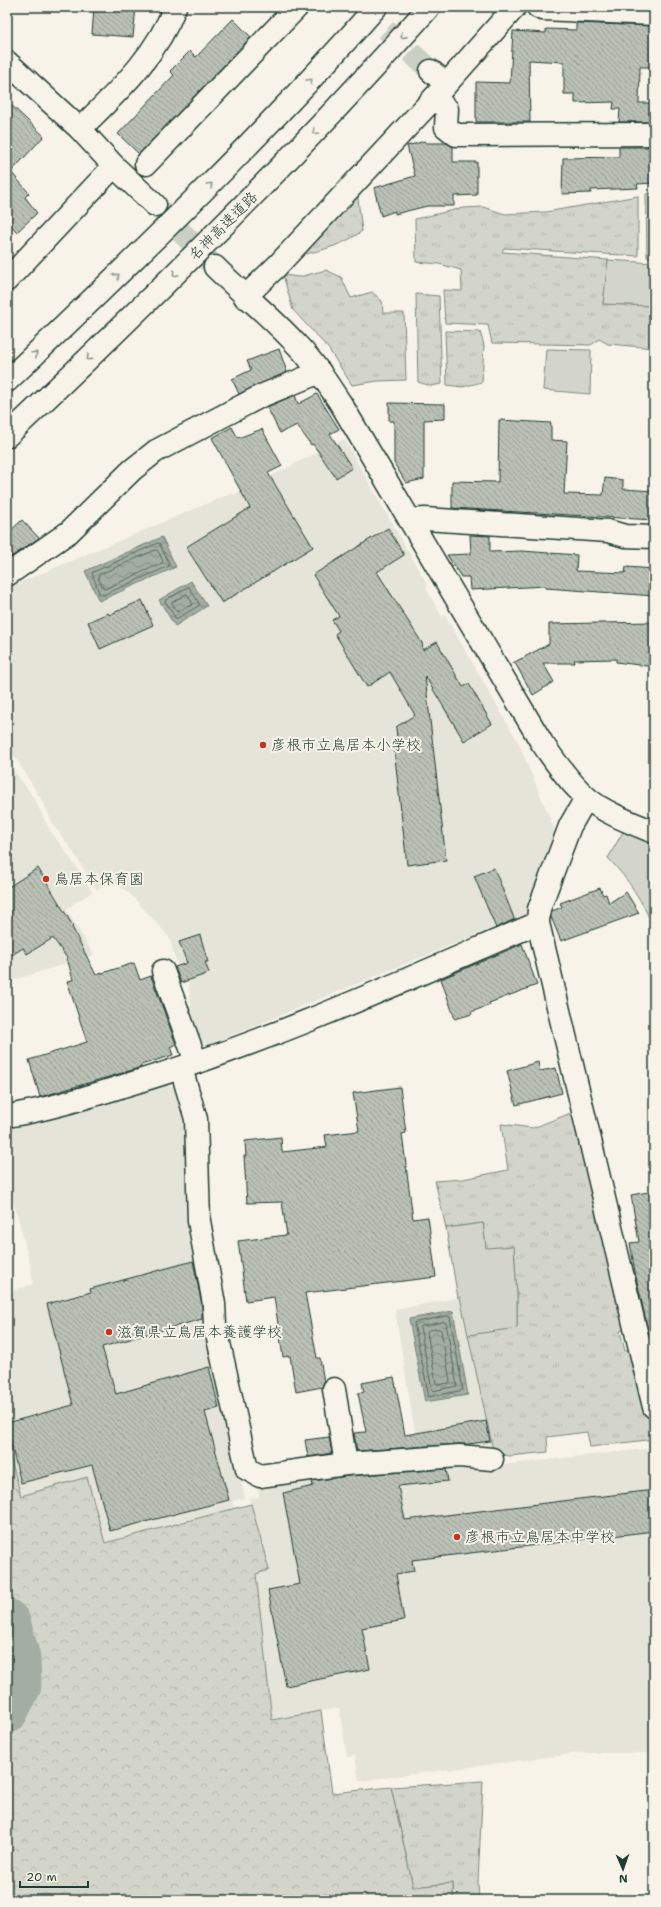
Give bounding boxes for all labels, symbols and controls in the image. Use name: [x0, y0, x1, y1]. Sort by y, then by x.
one-way arrow: [401, 31, 408, 39]
one-way arrow: [305, 78, 312, 86]
one-way arrow: [312, 127, 320, 135]
one-way arrow: [205, 182, 213, 190]
street label: 名神高速道路: [184, 187, 262, 265]
one-way arrow: [172, 269, 180, 277]
one-way arrow: [112, 273, 120, 281]
one-way arrow: [30, 351, 38, 359]
one-way arrow: [86, 353, 94, 361]
place label: 彦根市立鳥居本小学校: [271, 735, 421, 755]
marker: 彦根市立鳥居本小学校: [258, 740, 268, 750]
place label: 鳥居本保育園: [54, 869, 144, 889]
marker: 鳥居本保育園: [41, 874, 51, 884]
place label: 滋賀県立鳥居本養護学校: [117, 1322, 282, 1342]
marker: 滋賀県立鳥居本養護学校: [104, 1327, 114, 1337]
place label: 彦根市立鳥居本中学校: [465, 1527, 615, 1547]
marker: 彦根市立鳥居本中学校: [452, 1532, 462, 1542]
north arrow: [603, 1849, 643, 1889]
scale bar: [20, 1863, 88, 1889]
text: 20 m: [26, 1869, 57, 1885]
text: N: [618, 1871, 628, 1886]

